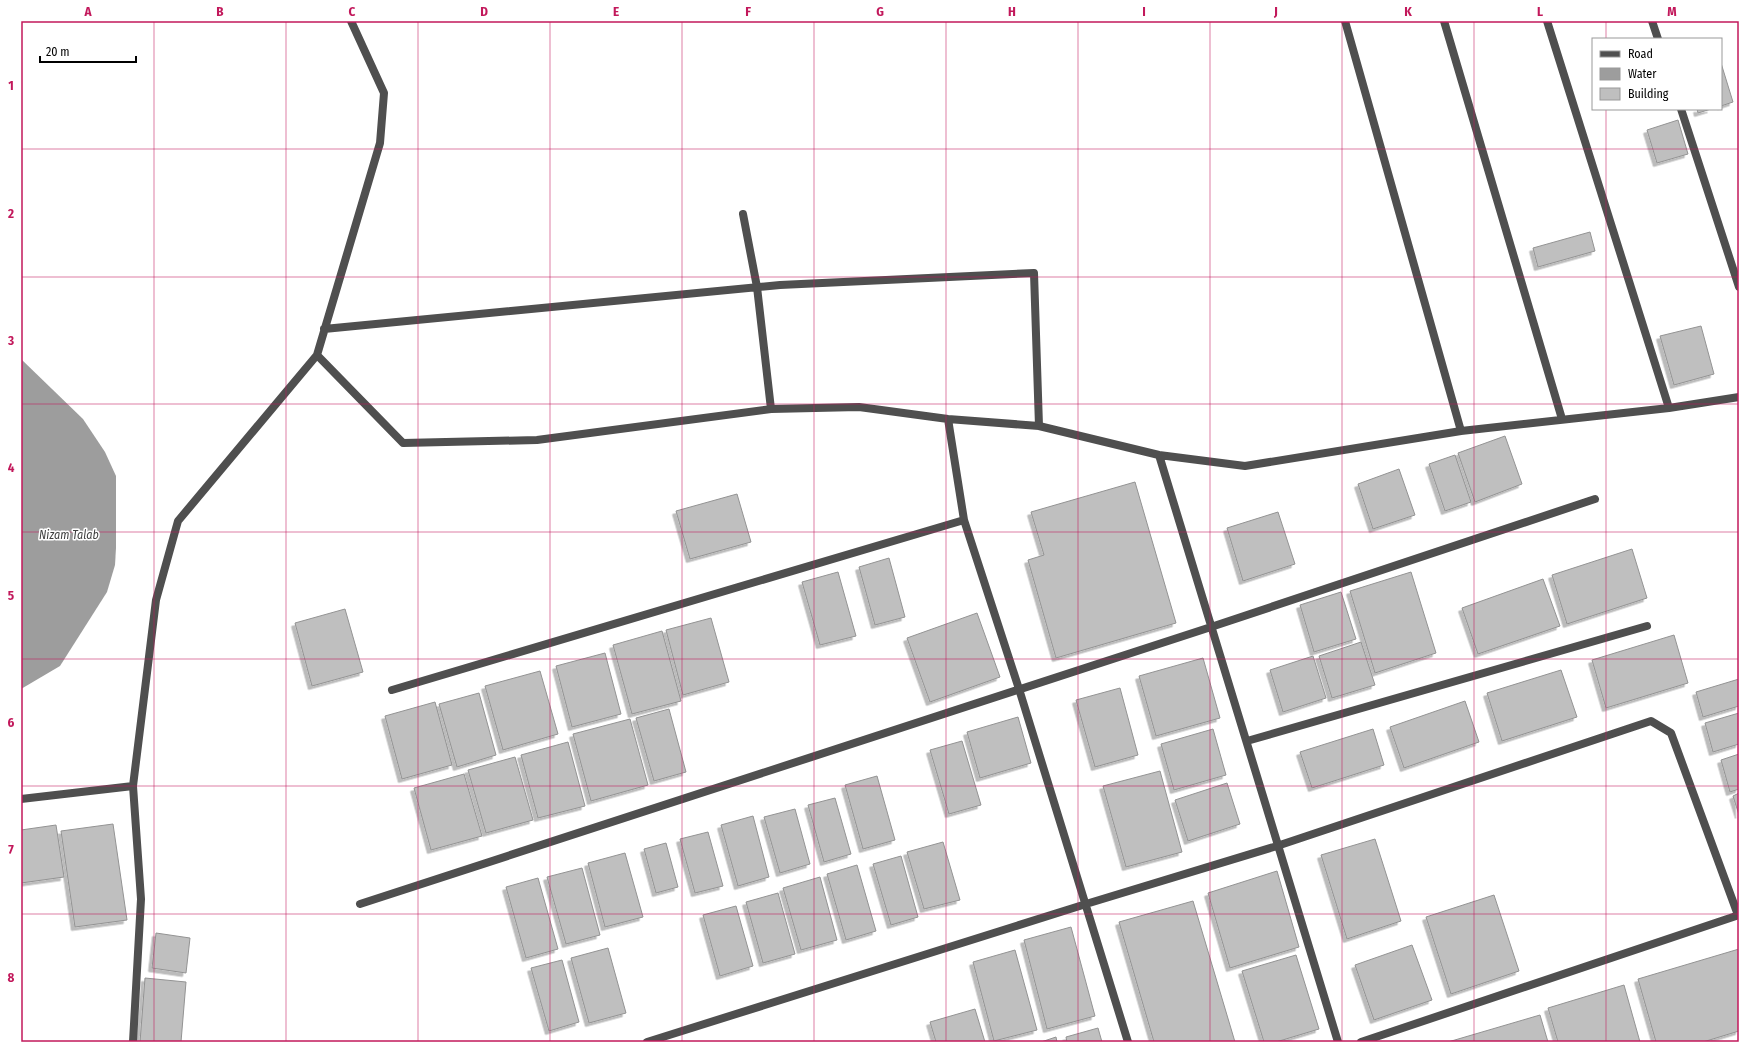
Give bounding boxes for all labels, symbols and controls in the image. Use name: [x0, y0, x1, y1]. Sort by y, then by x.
text: A: [83, 4, 92, 19]
text: B: [216, 4, 224, 19]
text: C: [349, 4, 356, 19]
text: D: [480, 4, 488, 19]
text: E: [613, 4, 619, 19]
text: F: [745, 4, 751, 19]
text: G: [876, 4, 884, 19]
text: H: [1008, 4, 1016, 19]
text: I: [1142, 4, 1146, 19]
text: J: [1273, 4, 1278, 19]
text: K: [1404, 4, 1412, 19]
text: L: [1537, 4, 1543, 19]
text: M: [1667, 4, 1677, 19]
scale bar: [40, 38, 136, 64]
legend: [1592, 38, 1722, 110]
text: 20 m: [46, 45, 70, 59]
text: Road: [1628, 47, 1653, 61]
text: Water: [1628, 67, 1657, 81]
text: 1: [8, 78, 14, 93]
text: Building: [1628, 87, 1669, 101]
text: 2: [7, 206, 14, 221]
text: 3: [7, 333, 14, 348]
text: 4: [8, 460, 15, 475]
water label: Nizam Talab: [39, 528, 99, 542]
text: 5: [8, 588, 14, 603]
text: 6: [8, 715, 15, 730]
text: 7: [8, 842, 14, 857]
text: 8: [8, 970, 15, 985]

